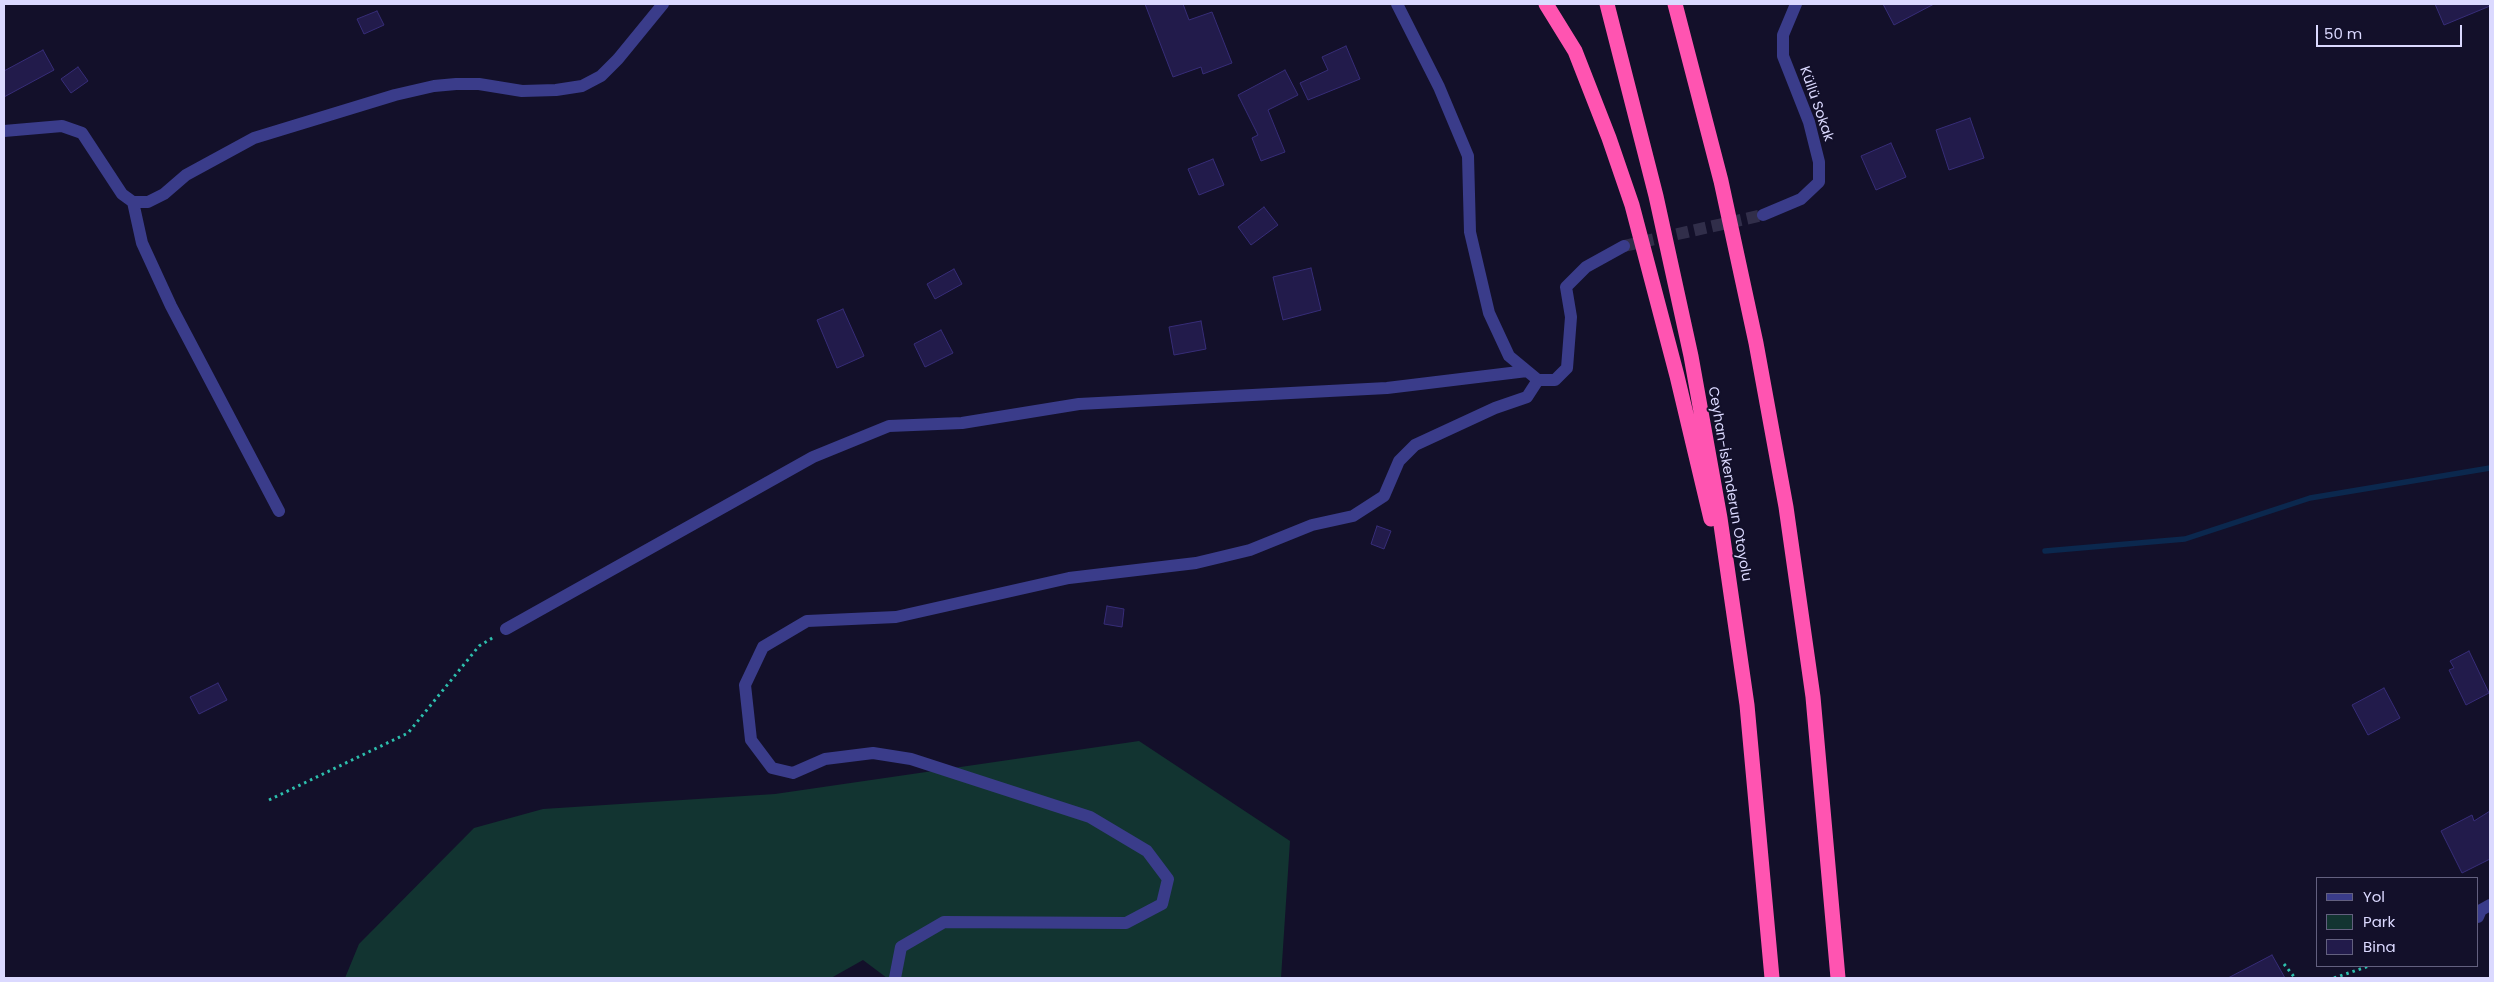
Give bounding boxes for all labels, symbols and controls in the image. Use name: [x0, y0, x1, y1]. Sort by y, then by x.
scale bar: [2319, 15, 2465, 47]
text: 50 m: [2324, 23, 2362, 44]
street label: Küllü Sokak: [1795, 64, 1837, 144]
street label: Ceyhan-İskenderun Otoyolu: [1704, 385, 1754, 583]
legend: [2316, 877, 2479, 967]
text: Yol: [2363, 886, 2385, 907]
text: Park: [2363, 911, 2395, 932]
text: Bina: [2363, 936, 2396, 957]

